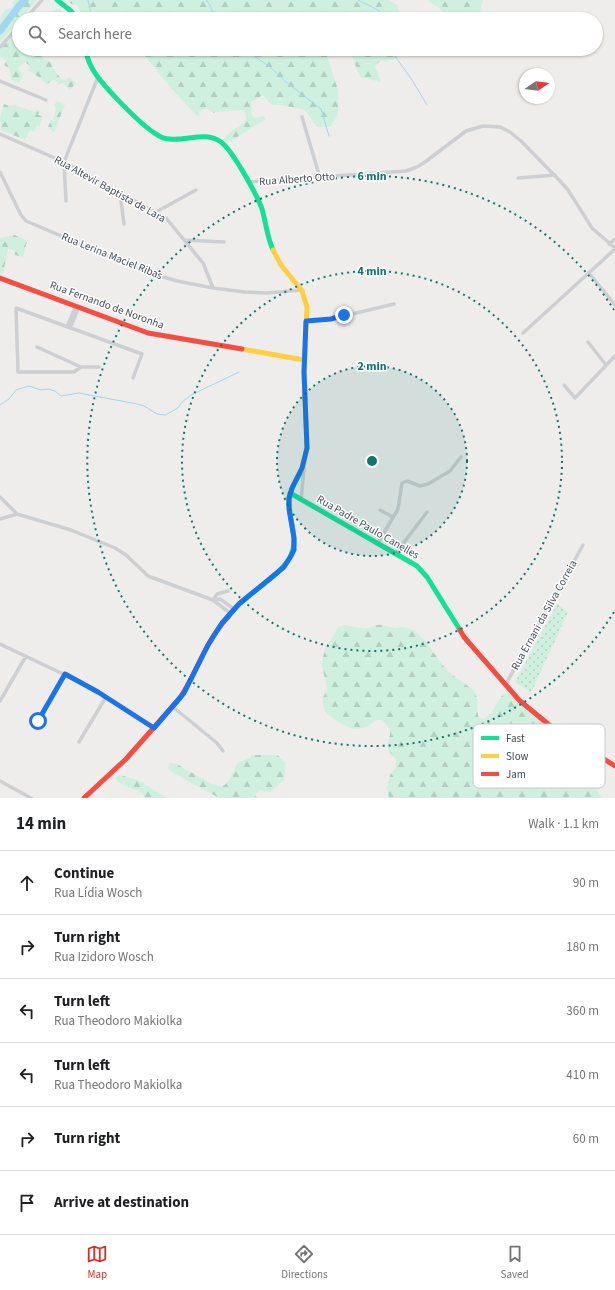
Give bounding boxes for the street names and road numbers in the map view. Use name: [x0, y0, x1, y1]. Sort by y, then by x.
street label: Rua Altevir Baptista de Lara: [52, 152, 168, 226]
street label: Rua Alberto Otto: [258, 169, 336, 189]
street label: Rua Lerina Maciel Ribas: [59, 229, 165, 283]
street label: Rua Fernando de Noronha: [48, 277, 166, 333]
street label: Rua Padre Paulo Canelles: [314, 492, 422, 563]
street label: Rua Ernani da Silva Correia: [508, 557, 580, 673]

